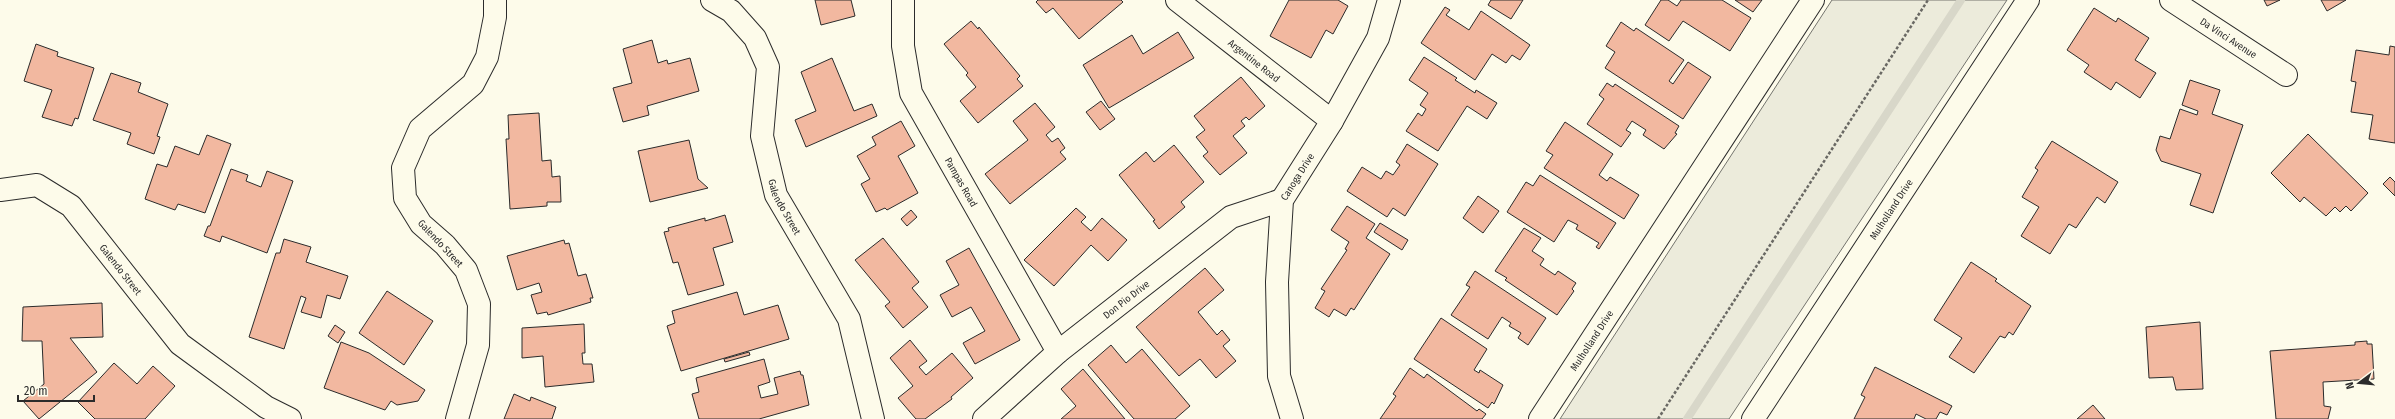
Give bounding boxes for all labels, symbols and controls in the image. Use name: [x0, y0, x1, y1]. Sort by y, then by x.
street label: Da Vinci Avenue: [2198, 16, 2259, 61]
street label: Argentine Road: [1225, 37, 1282, 85]
street label: Canoga Drive: [1278, 151, 1317, 203]
street label: Pampas Road: [942, 156, 979, 209]
street label: Mulholland Drive: [1867, 177, 1916, 242]
street label: Galendo Street: [765, 178, 803, 238]
street label: Galendo Street: [415, 217, 466, 271]
street label: Galendo Street: [97, 242, 144, 298]
street label: Don Pio Drive: [1101, 278, 1152, 322]
street label: Mulholland Drive: [1568, 308, 1616, 373]
north arrow: [2339, 363, 2379, 403]
scale bar: [18, 377, 94, 403]
text: N: [2343, 381, 2357, 391]
text: 20 m: [24, 384, 48, 398]

